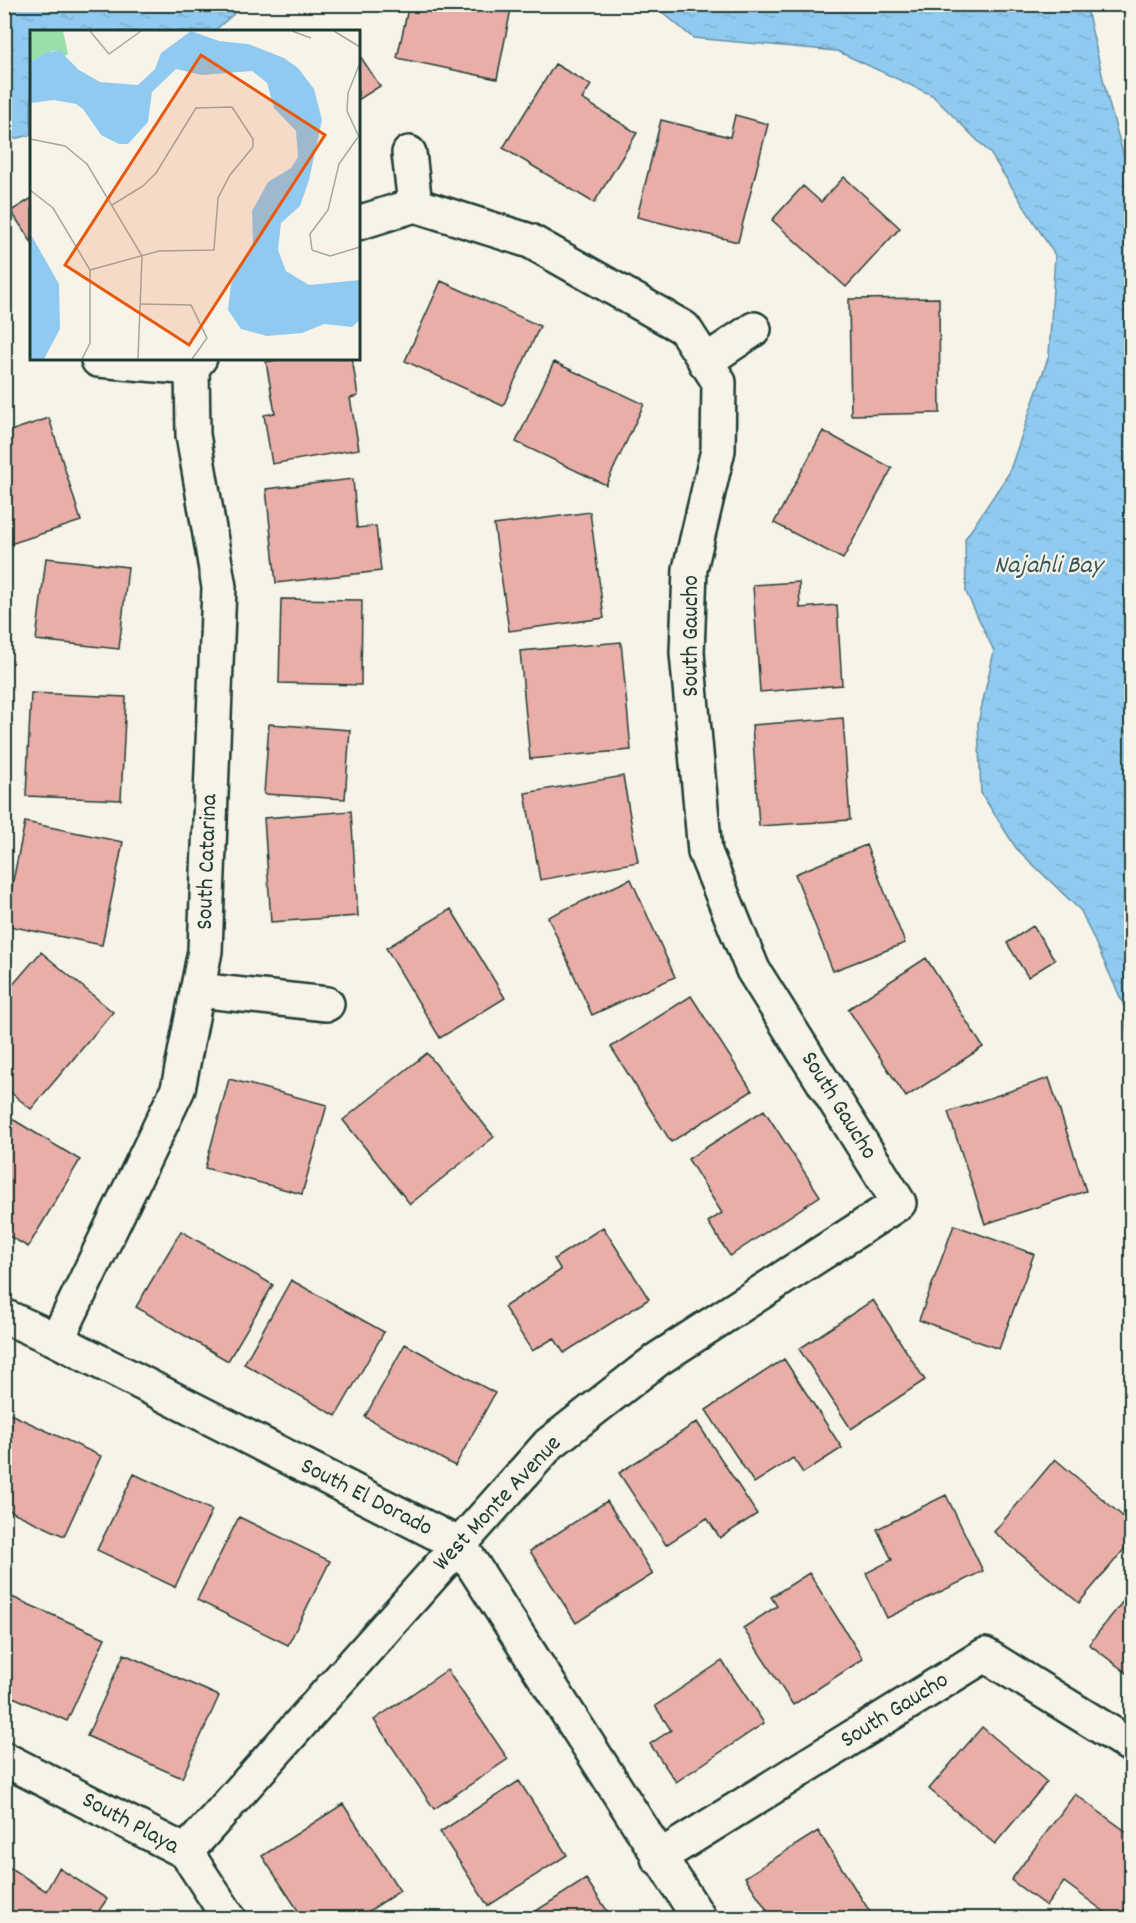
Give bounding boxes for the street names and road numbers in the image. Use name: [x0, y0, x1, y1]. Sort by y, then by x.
street label: South Gaucho: [675, 575, 709, 697]
street label: South Catarina: [189, 793, 227, 930]
street label: South Gaucho: [791, 1045, 885, 1167]
street label: West Monte Avenue: [426, 1428, 570, 1580]
street label: South El Dorado: [294, 1450, 438, 1546]
street label: South Gaucho: [834, 1664, 956, 1758]
street label: South Playa: [75, 1784, 185, 1864]

